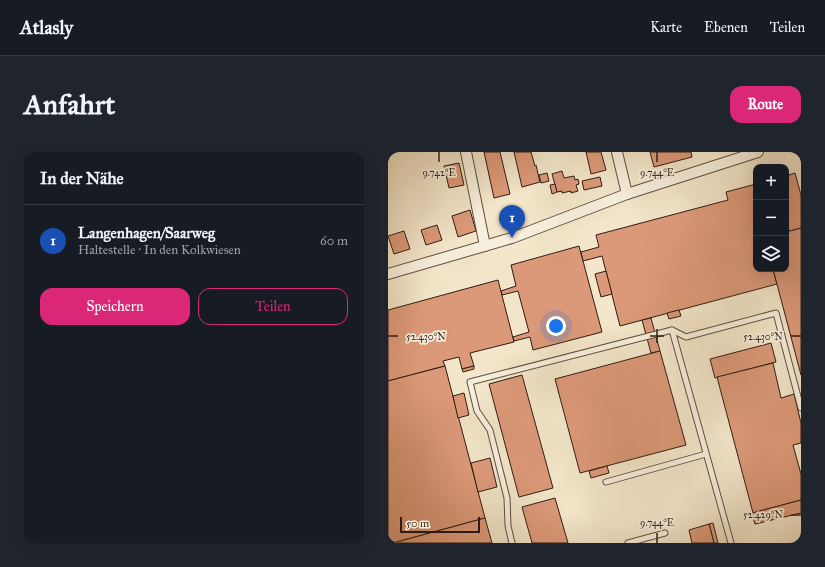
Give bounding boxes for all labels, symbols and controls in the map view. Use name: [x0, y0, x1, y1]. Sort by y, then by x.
text: Atlasly: [20, 16, 73, 39]
text: Karte: [650, 19, 682, 36]
text: Ebenen: [704, 19, 748, 36]
text: Teilen: [770, 19, 805, 36]
button: Route: [730, 86, 801, 123]
text: Anfahrt: [24, 87, 115, 122]
map controls: [753, 164, 789, 272]
button: +: [753, 164, 789, 200]
text: 9.742°E: [422, 167, 456, 179]
text: 9.744°E: [640, 167, 674, 179]
text: In der Nähe: [40, 168, 124, 189]
button: −: [753, 200, 789, 236]
pin: 1: [499, 205, 525, 238]
text: Langenhagen/Saarweg: [78, 224, 215, 242]
text: 1: [50, 233, 56, 249]
text: 60 m: [320, 233, 348, 249]
button: layers: [753, 236, 789, 272]
text: Haltestelle · In den Kolkwiesen: [78, 242, 241, 258]
button: Speichern: [40, 288, 190, 325]
button: Teilen: [198, 288, 348, 325]
your location: [546, 316, 566, 336]
text: 52.430°N: [406, 331, 446, 343]
text: 52.430°N: [743, 331, 783, 343]
text: 52.429°N: [743, 509, 783, 521]
scale bar: [400, 515, 480, 534]
text: 50 m: [406, 517, 429, 530]
text: 9.744°E: [640, 517, 674, 529]

